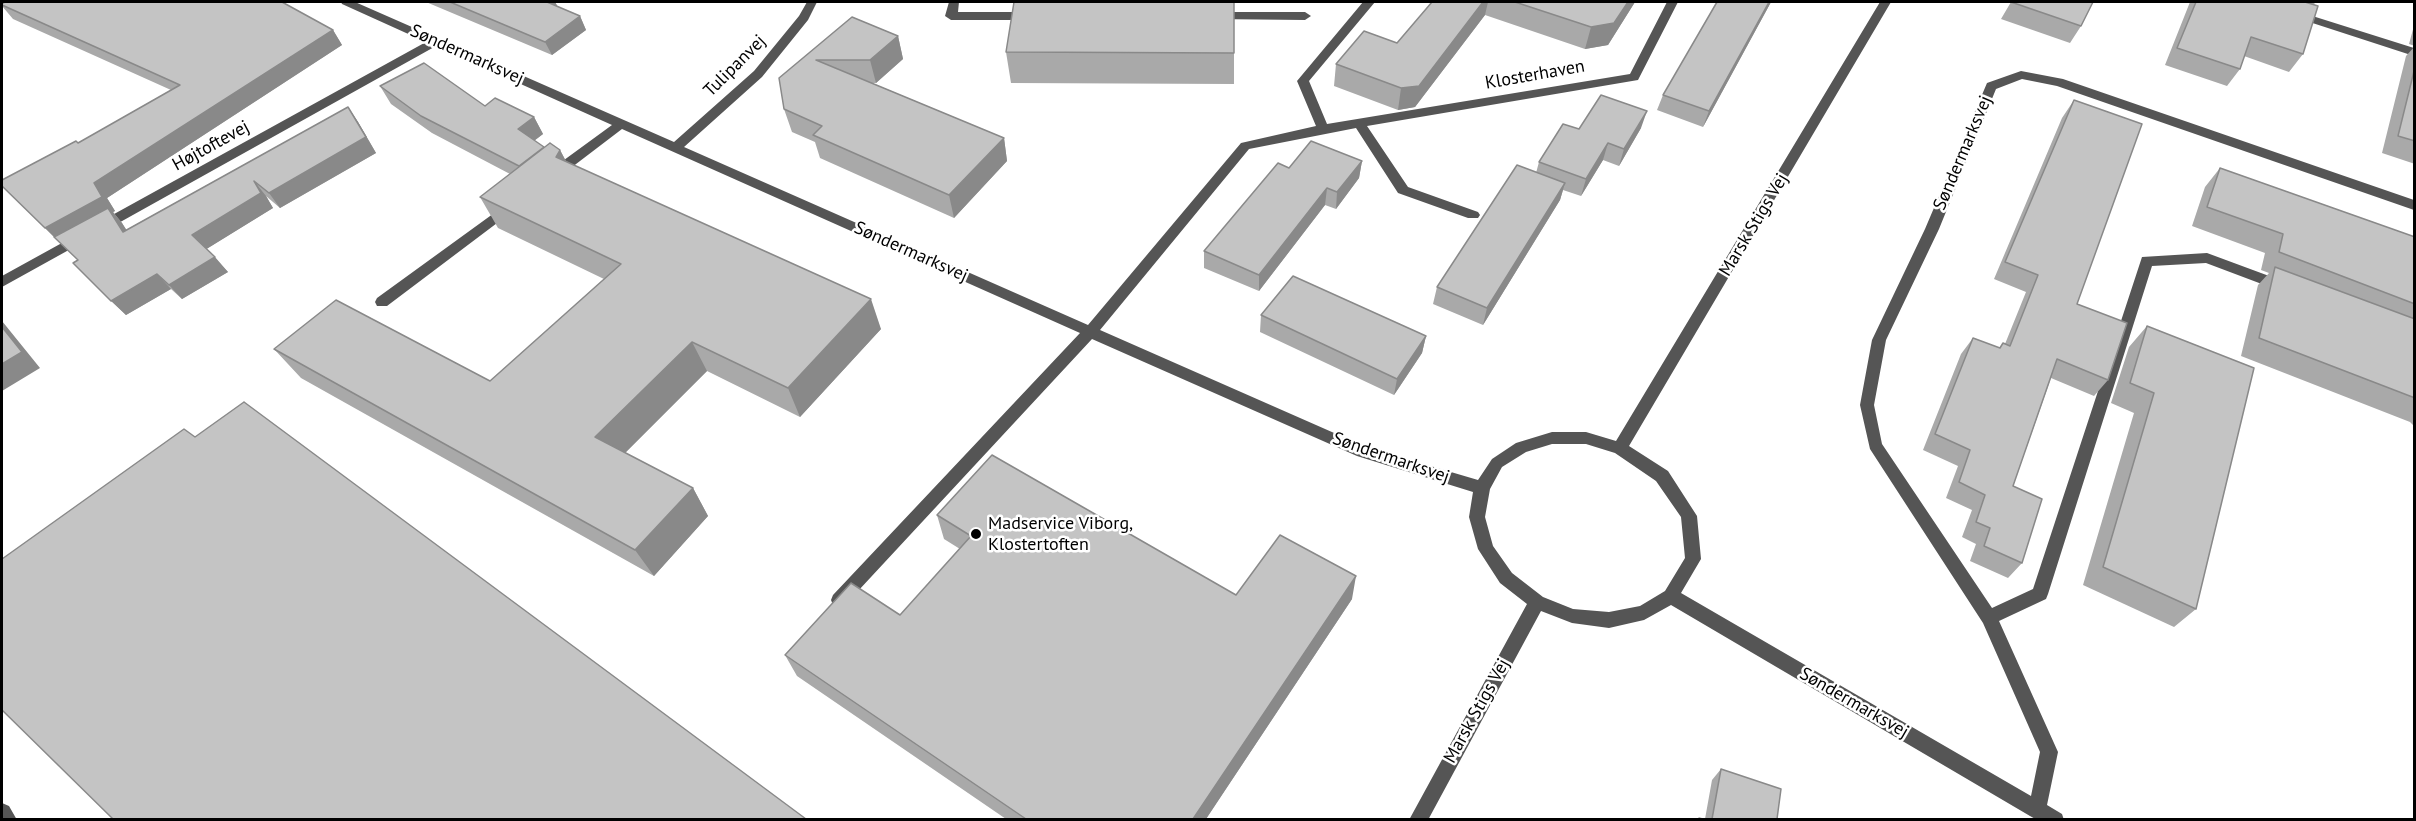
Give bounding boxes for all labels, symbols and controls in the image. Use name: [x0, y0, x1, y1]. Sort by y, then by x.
street label: Søndermarksvej: [407, 20, 527, 90]
street label: Tulipanvej: [699, 30, 771, 102]
street label: Klosterhaven: [1483, 56, 1587, 94]
street label: Søndermarksvej: [1929, 92, 1997, 214]
street label: Højtoftevej: [169, 116, 253, 176]
street label: Marsk Stigs Vej: [1715, 170, 1793, 280]
street label: Søndermarksvej: [851, 217, 971, 287]
street label: Søndermarksvej: [1330, 428, 1452, 488]
place label: Madservice Viborg, Klostertoften: [988, 513, 1133, 556]
marker: Madservice Viborg, Klostertoften: [969, 527, 983, 541]
street label: Marsk Stigs Vej: [1439, 655, 1515, 767]
street label: Søndermarksvej: [1796, 663, 1912, 743]

